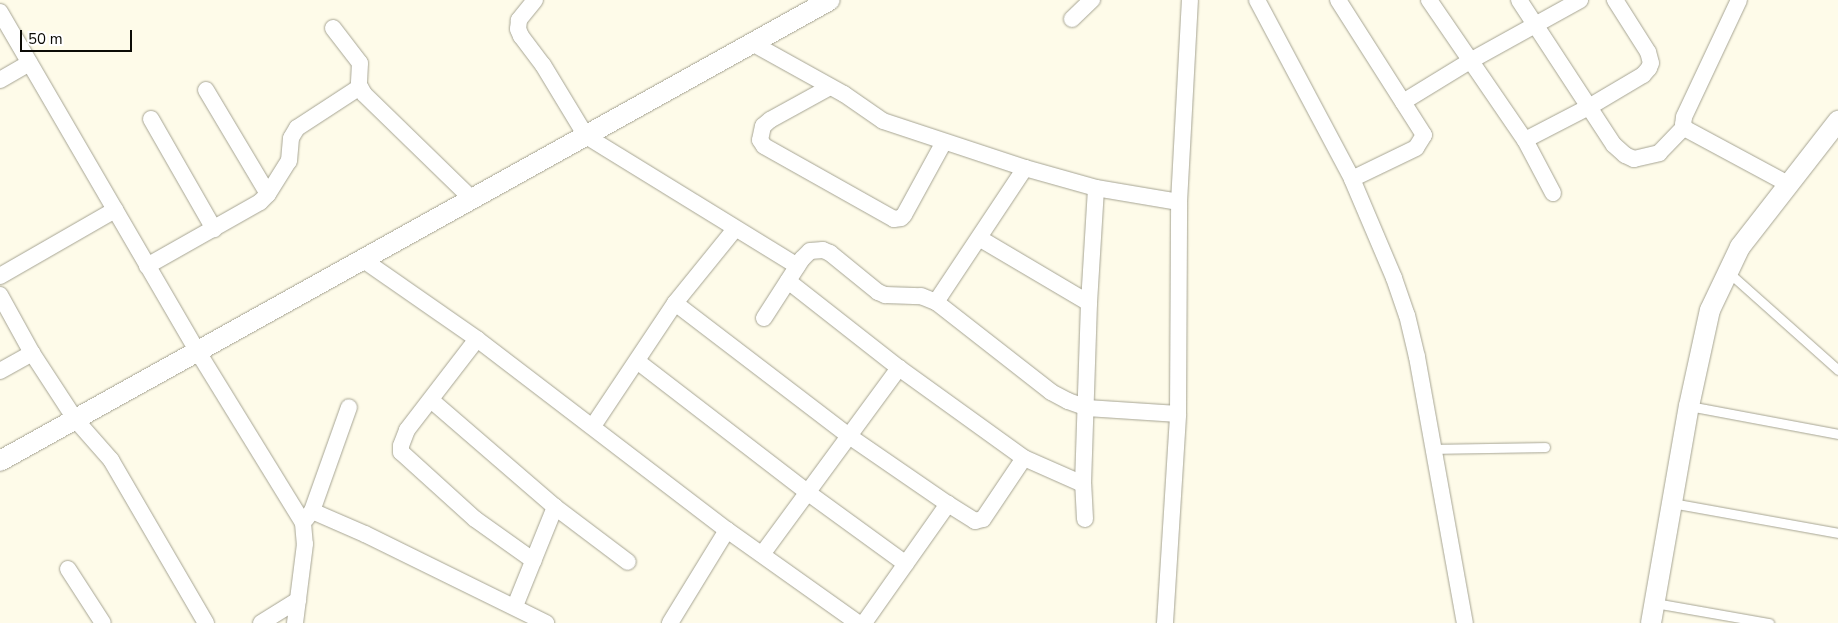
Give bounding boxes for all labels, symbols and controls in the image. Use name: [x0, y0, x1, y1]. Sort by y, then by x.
scale bar: [22, 20, 135, 52]
text: 50 m: [28, 29, 63, 49]

